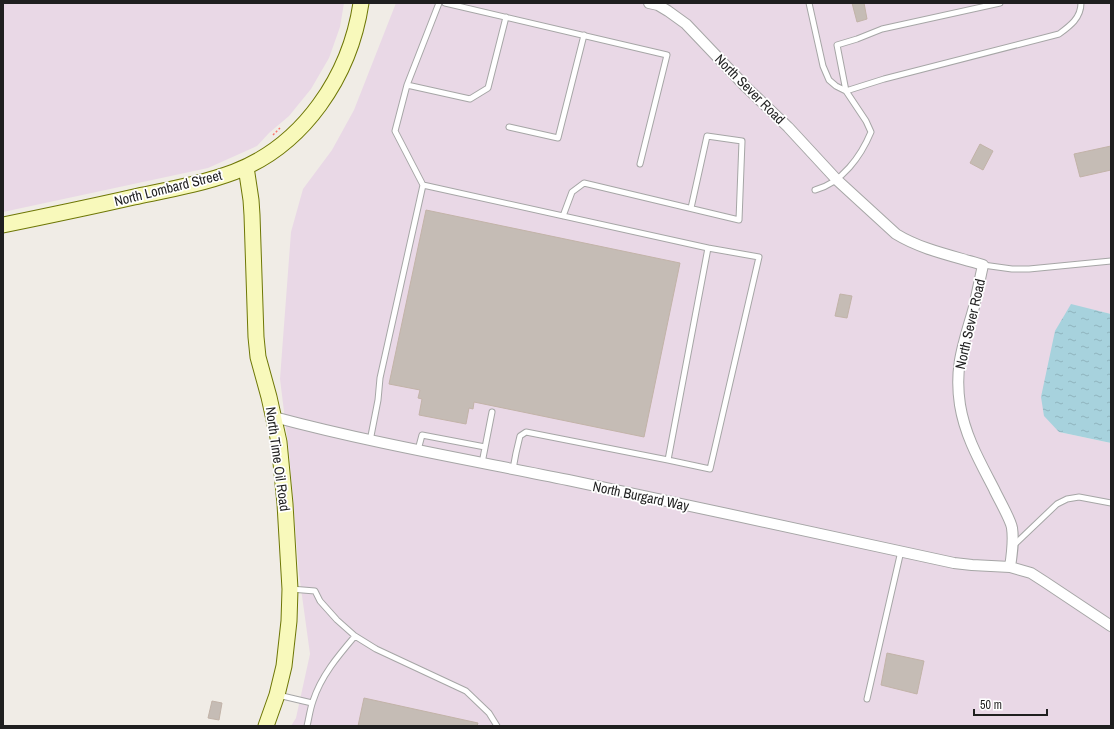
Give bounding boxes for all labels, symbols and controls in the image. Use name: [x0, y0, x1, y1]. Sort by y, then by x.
street label: North Sever Road: [711, 50, 789, 128]
street label: North Lombard Street: [112, 166, 224, 210]
street label: North Sever Road: [951, 277, 989, 371]
street label: North Time Oil Road: [262, 406, 294, 512]
street label: North Burgard Way: [591, 477, 691, 515]
scale bar: [974, 691, 1047, 717]
text: 50 m: [980, 697, 1002, 713]

